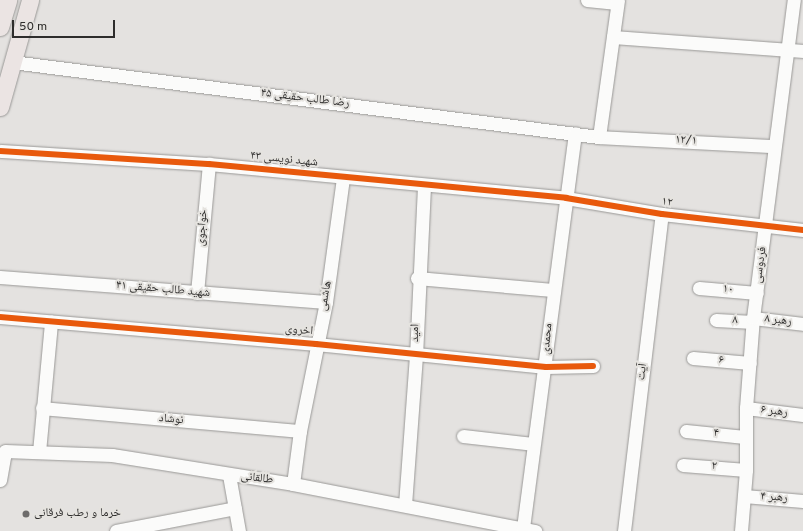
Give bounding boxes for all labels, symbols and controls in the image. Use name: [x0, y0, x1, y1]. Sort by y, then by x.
scale bar: [14, 12, 117, 38]
text: 50 m: [19, 19, 47, 35]
street label: ۴۵ رضا طالب حقیقی: [260, 86, 350, 112]
street label: ۱۲/۱: [675, 133, 697, 149]
street label: ۴۳ شهید نویسی: [249, 149, 319, 171]
street label: ۱۲: [661, 195, 673, 211]
street label: خواجوی: [194, 209, 212, 247]
street label: فردوسی: [751, 246, 771, 284]
street label: ۴۱ شهید طالب حقیقی: [115, 279, 211, 301]
street label: هاشمی: [316, 280, 336, 312]
street label: ۱۰: [722, 282, 734, 298]
street label: رهبر ۸: [764, 312, 792, 330]
street label: ۸: [732, 314, 738, 328]
street label: اخروی: [284, 323, 314, 339]
street label: محمدی: [539, 323, 557, 355]
street label: امید: [409, 324, 423, 342]
street label: ۶: [718, 354, 724, 368]
street label: آیت: [635, 363, 651, 381]
street label: رهبر ۶: [760, 403, 788, 421]
street label: نوشاد: [158, 412, 184, 428]
street label: ۴: [713, 427, 719, 441]
street label: ۲: [711, 460, 717, 474]
street label: طالقانی: [240, 470, 274, 488]
street label: رهبر ۴: [760, 490, 788, 506]
place label: خرما و رطب فرقانی: [34, 507, 121, 521]
marker: خرما و رطب فرقانی: [21, 509, 31, 519]

